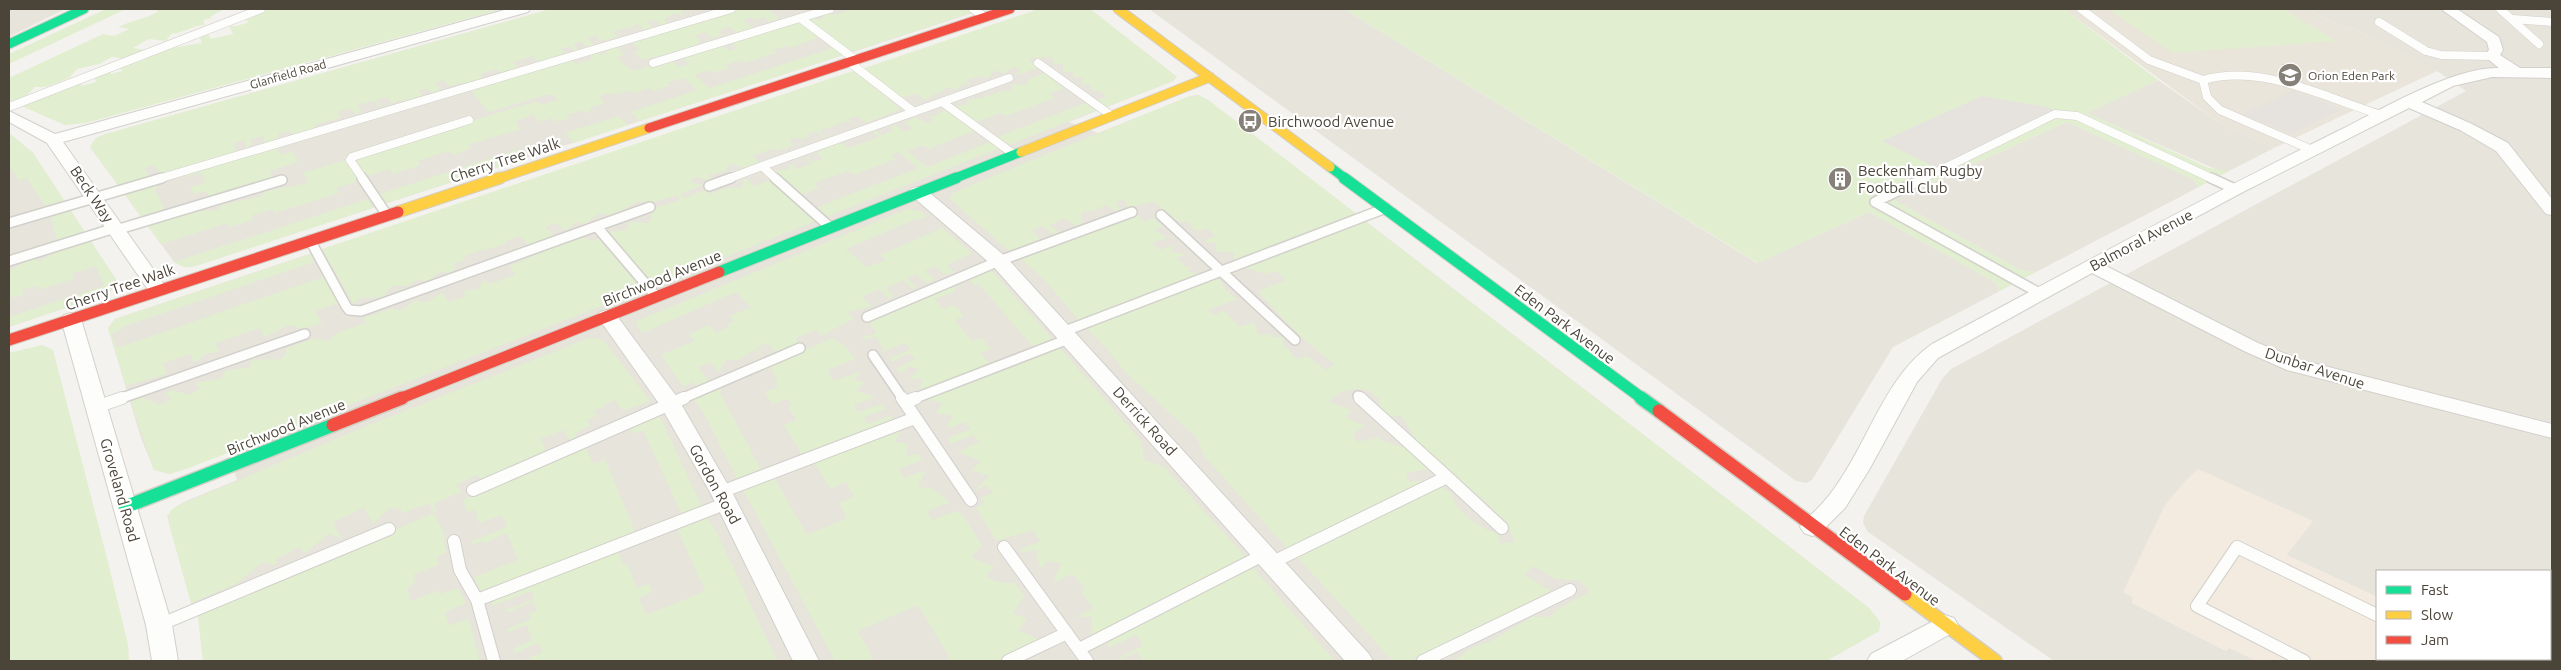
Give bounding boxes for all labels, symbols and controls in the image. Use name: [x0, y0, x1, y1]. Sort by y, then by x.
street label: Glanfield Road: [248, 57, 328, 91]
school or university icon: Orion Eden Park: [2277, 62, 2303, 88]
place label: Orion Eden Park: [2308, 69, 2395, 82]
bus stop icon: Birchwood Avenue: [1237, 108, 1263, 134]
place label: Birchwood Avenue: [1268, 113, 1394, 130]
street label: Cherry Tree Walk: [448, 134, 563, 186]
place label: Beckenham Rugby Football Club: [1858, 162, 1982, 196]
street label: Beck Way: [67, 163, 117, 225]
building icon: Beckenham Rugby Football Club: [1827, 166, 1853, 192]
street label: Balmoral Avenue: [2087, 206, 2195, 274]
street label: Birchwood Avenue: [600, 246, 724, 310]
street label: Cherry Tree Walk: [63, 260, 177, 314]
street label: Eden Park Avenue: [1512, 281, 1618, 367]
street label: Dunbar Avenue: [2263, 344, 2367, 392]
street label: Derrick Road: [1110, 383, 1180, 459]
street label: Birchwood Avenue: [224, 395, 348, 459]
street label: Groveland Road: [97, 436, 143, 544]
street label: Gordon Road: [686, 441, 744, 527]
street label: Eden Park Avenue: [1837, 523, 1943, 609]
legend: [2376, 570, 2551, 660]
text: Fast: [2421, 581, 2449, 598]
text: Slow: [2421, 606, 2454, 623]
text: Jam: [2421, 631, 2449, 648]

